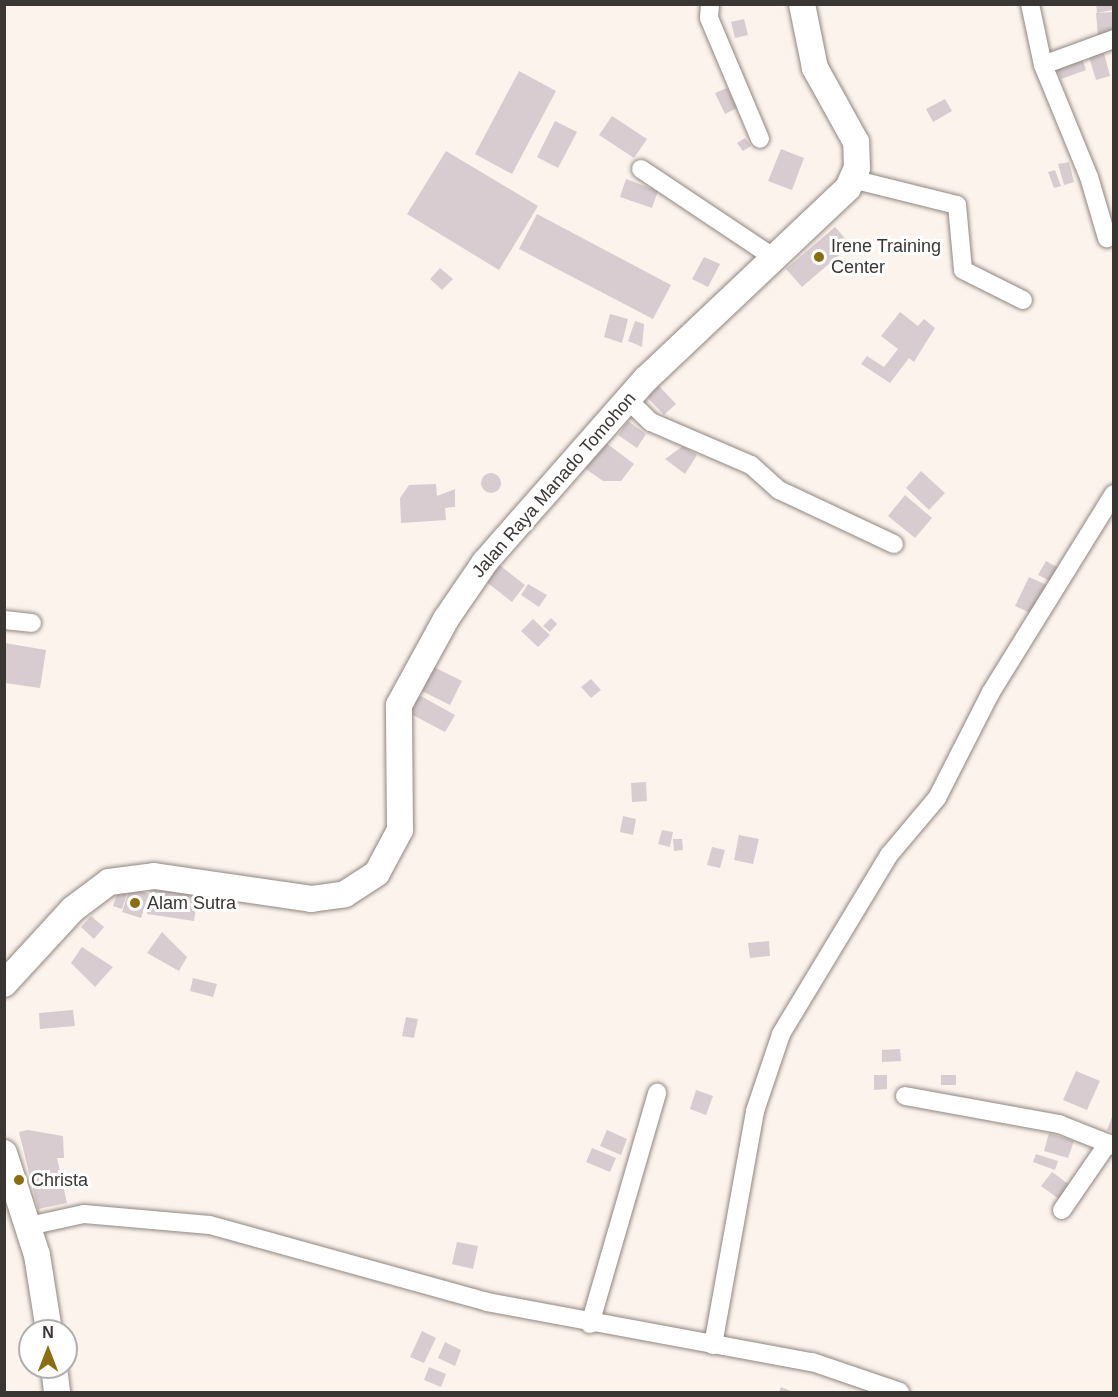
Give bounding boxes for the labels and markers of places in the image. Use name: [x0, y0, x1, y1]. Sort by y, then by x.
place label: Irene Training Center: [831, 236, 941, 278]
marker: Irene Training Center: [812, 250, 826, 264]
place label: Alam Sutra: [147, 892, 236, 914]
marker: Alam Sutra: [128, 896, 142, 910]
place label: Christa: [31, 1169, 88, 1191]
marker: Christa: [12, 1173, 26, 1187]

